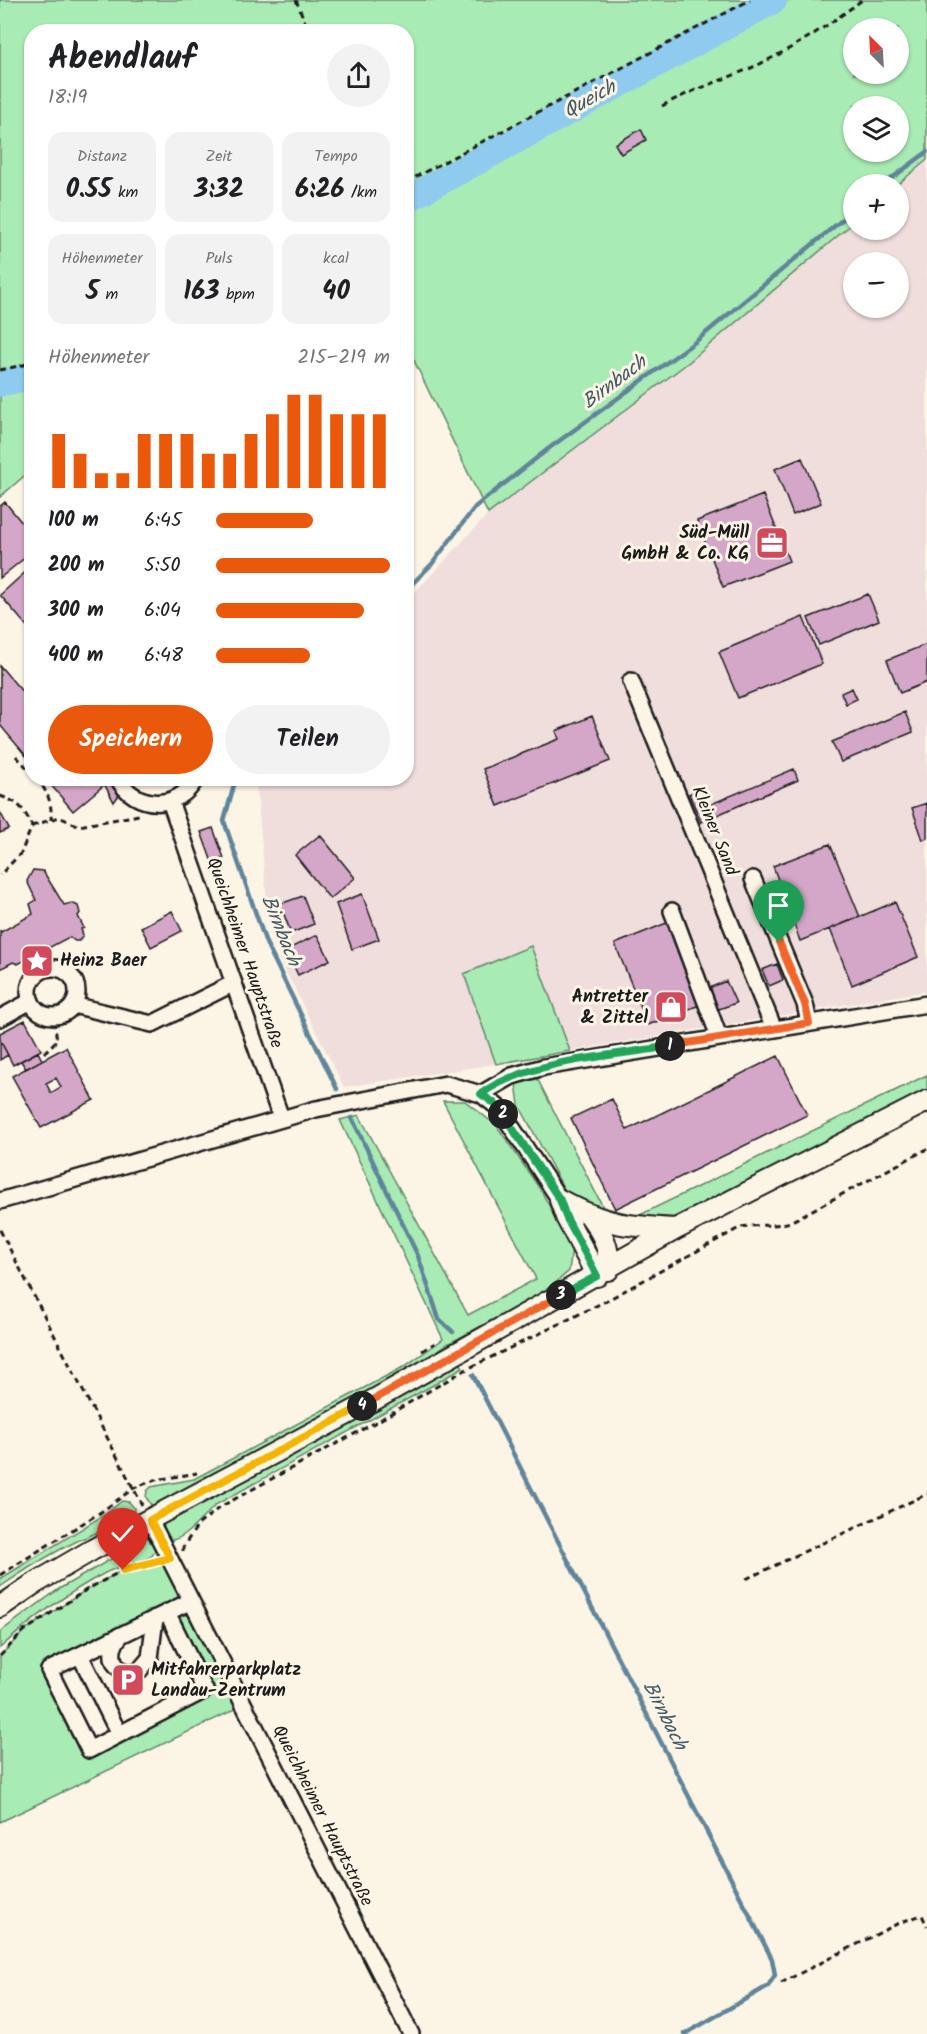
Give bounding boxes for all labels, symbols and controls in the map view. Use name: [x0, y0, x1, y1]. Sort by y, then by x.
north arrow: [843, 18, 909, 84]
map controls: [843, 18, 909, 318]
text: Abendlauf: [48, 33, 196, 86]
button: share: [327, 44, 390, 107]
water label: Queich: [558, 71, 624, 128]
text: 18:19: [48, 82, 87, 114]
button: layers: [843, 96, 909, 162]
text: Distanz: [77, 144, 127, 169]
text: Zeit: [205, 144, 233, 169]
text: Tempo: [314, 144, 358, 169]
text: 0.55: [66, 169, 112, 211]
text: 3:32: [194, 169, 244, 211]
text: 6:26: [295, 169, 345, 211]
button: +: [843, 174, 909, 240]
text: km: [112, 180, 138, 205]
text: /km: [345, 180, 377, 205]
text: Höhenmeter: [62, 246, 142, 271]
text: Puls: [205, 246, 233, 271]
text: kcal: [323, 246, 349, 271]
button: −: [843, 252, 909, 318]
text: 5: [86, 271, 99, 313]
text: 163: [183, 271, 219, 313]
text: 40: [322, 271, 350, 313]
text: m: [99, 282, 118, 307]
text: bpm: [219, 282, 255, 307]
text: Höhenmeter: [48, 342, 149, 374]
text: 215–219 m: [298, 342, 390, 374]
water label: Birnbach: [576, 346, 656, 418]
text: 100 m: [48, 505, 99, 537]
text: 6:45: [144, 505, 182, 537]
place label: Süd-Müll GmbH & Co. KG: [621, 519, 749, 569]
office icon: Süd-Müll GmbH & Co. KG: [754, 525, 790, 561]
text: 200 m: [48, 550, 104, 582]
text: 5:50: [144, 550, 180, 582]
text: 300 m: [48, 595, 104, 627]
text: 6:04: [144, 595, 181, 627]
text: 400 m: [48, 640, 104, 672]
text: 6:48: [144, 640, 183, 672]
button: Speichern: [48, 705, 213, 774]
button: Teilen: [225, 705, 390, 774]
street label: Kleiner Sand: [683, 782, 746, 881]
street label: Queichheimer Hauptstraße: [198, 854, 290, 1052]
pin: [753, 880, 804, 942]
icon: arrive: [762, 889, 795, 922]
water label: Birnbach: [251, 891, 310, 974]
place icon: Heinz Baer: [19, 943, 55, 979]
place label: Heinz Baer: [60, 947, 148, 976]
place label: Antretter & Zittel: [572, 983, 649, 1033]
shop icon: Antretter & Zittel: [653, 989, 689, 1025]
pin: 1: [655, 1031, 685, 1061]
text: 1: [668, 1033, 672, 1058]
pin: 2: [488, 1099, 518, 1129]
text: 2: [498, 1101, 508, 1126]
pin: 3: [546, 1280, 576, 1310]
text: 3: [557, 1282, 565, 1307]
pin: 4: [347, 1391, 377, 1421]
text: 4: [358, 1393, 366, 1418]
pin: [97, 1508, 148, 1570]
icon: check: [106, 1517, 139, 1550]
place label: Mitfahrerparkplatz Landau-Zentrum: [151, 1656, 301, 1706]
parking icon: Mitfahrerparkplatz Landau-Zentrum: [110, 1662, 146, 1698]
water label: Birnbach: [633, 1676, 696, 1758]
street label: Queichheimer Hauptstraße: [264, 1720, 380, 1912]

